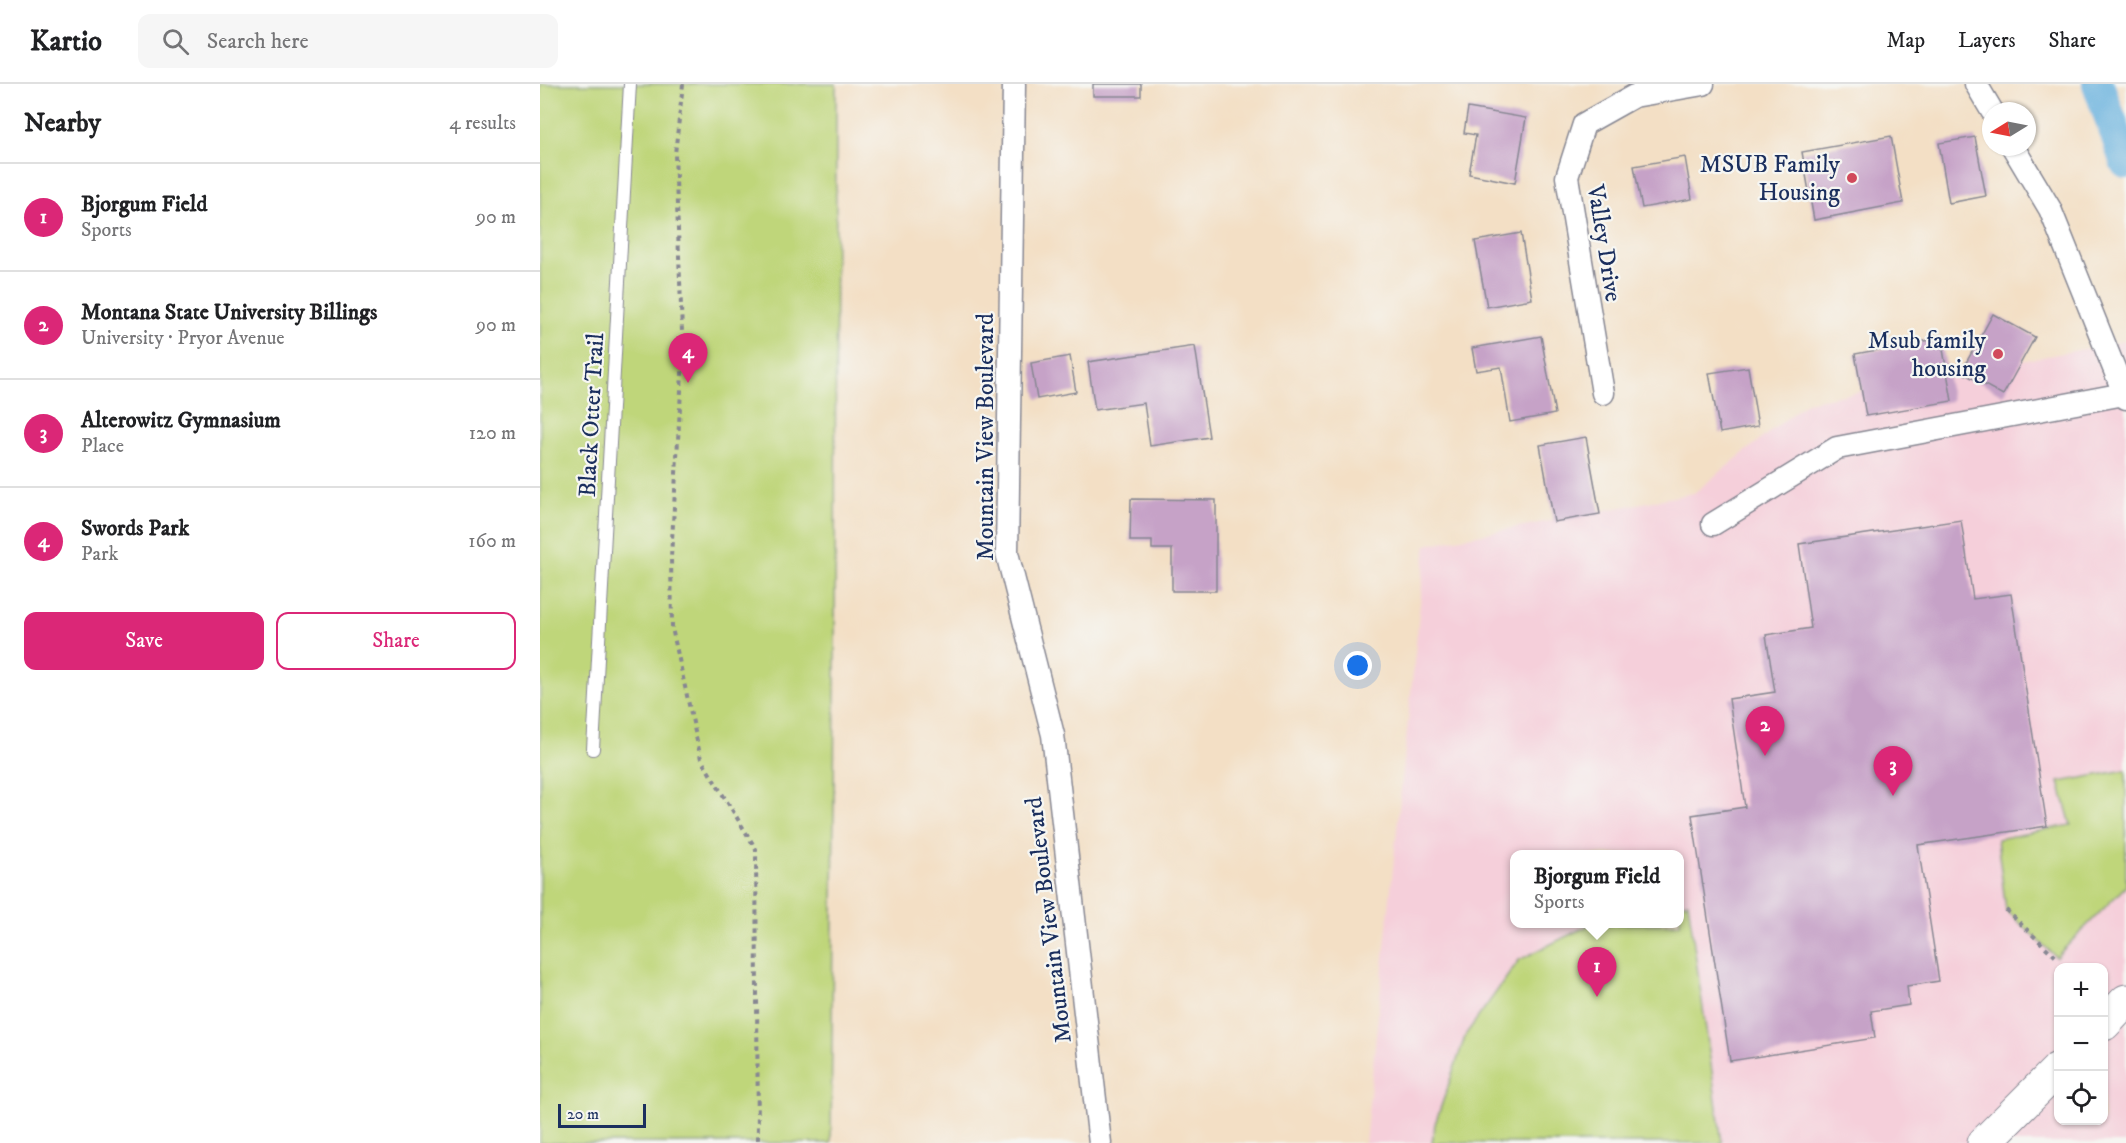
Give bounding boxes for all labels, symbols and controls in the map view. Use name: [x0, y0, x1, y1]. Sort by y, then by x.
search box: [138, 14, 558, 68]
text: Kartio: [30, 24, 102, 59]
icon: search: [159, 25, 192, 58]
text: Search here: [207, 28, 309, 55]
text: Map: [1886, 28, 1925, 54]
text: Layers: [1958, 28, 2016, 54]
text: Share: [2049, 28, 2096, 54]
north arrow: [1982, 102, 2036, 156]
text: Nearby: [24, 107, 101, 140]
text: 4 results: [449, 111, 516, 136]
place label: MSUB Family Housing: [1700, 150, 1841, 208]
marker: MSUB Family Housing: [1845, 171, 1859, 185]
street label: Valley Drive: [1580, 181, 1628, 304]
text: Bjorgum Field: [81, 191, 207, 218]
text: 1: [40, 205, 47, 230]
text: 90 m: [476, 205, 516, 230]
text: Sports: [81, 218, 132, 243]
text: Montana State University Billings: [81, 299, 377, 326]
text: 2: [39, 313, 48, 338]
text: 90 m: [476, 313, 516, 338]
street label: Mountain View Boulevard: [971, 313, 1001, 561]
text: University · Pryor Avenue: [81, 326, 285, 351]
place label: Msub family housing: [1868, 326, 1987, 384]
street label: Black Otter Trail: [573, 331, 611, 498]
pin: 4: [668, 334, 708, 383]
marker: Msub family housing: [1991, 347, 2005, 361]
text: Alterowitz Gymnasium: [81, 407, 281, 434]
text: 3: [40, 421, 47, 446]
text: 120 m: [469, 421, 516, 446]
text: Place: [81, 434, 124, 459]
text: Swords Park: [81, 515, 189, 542]
text: 4: [38, 529, 49, 554]
text: 160 m: [468, 529, 516, 554]
text: Park: [81, 542, 118, 567]
button: Save: [24, 612, 264, 670]
button: Share: [276, 612, 516, 670]
your location: [1343, 651, 1372, 680]
pin: 2: [1746, 706, 1784, 756]
pin: 3: [1874, 746, 1912, 796]
street label: Mountain View Boulevard: [1019, 795, 1079, 1045]
popup: [1510, 850, 1684, 928]
text: Bjorgum Field: [1534, 863, 1660, 890]
text: Sports: [1534, 890, 1584, 915]
pin: 1: [1578, 948, 1616, 997]
map controls: [2054, 963, 2108, 1125]
button: +: [2054, 963, 2108, 1017]
button: −: [2054, 1017, 2108, 1071]
button: locate: [2054, 1071, 2108, 1125]
scale bar: [558, 1101, 646, 1128]
text: 20 m: [567, 1104, 599, 1124]

